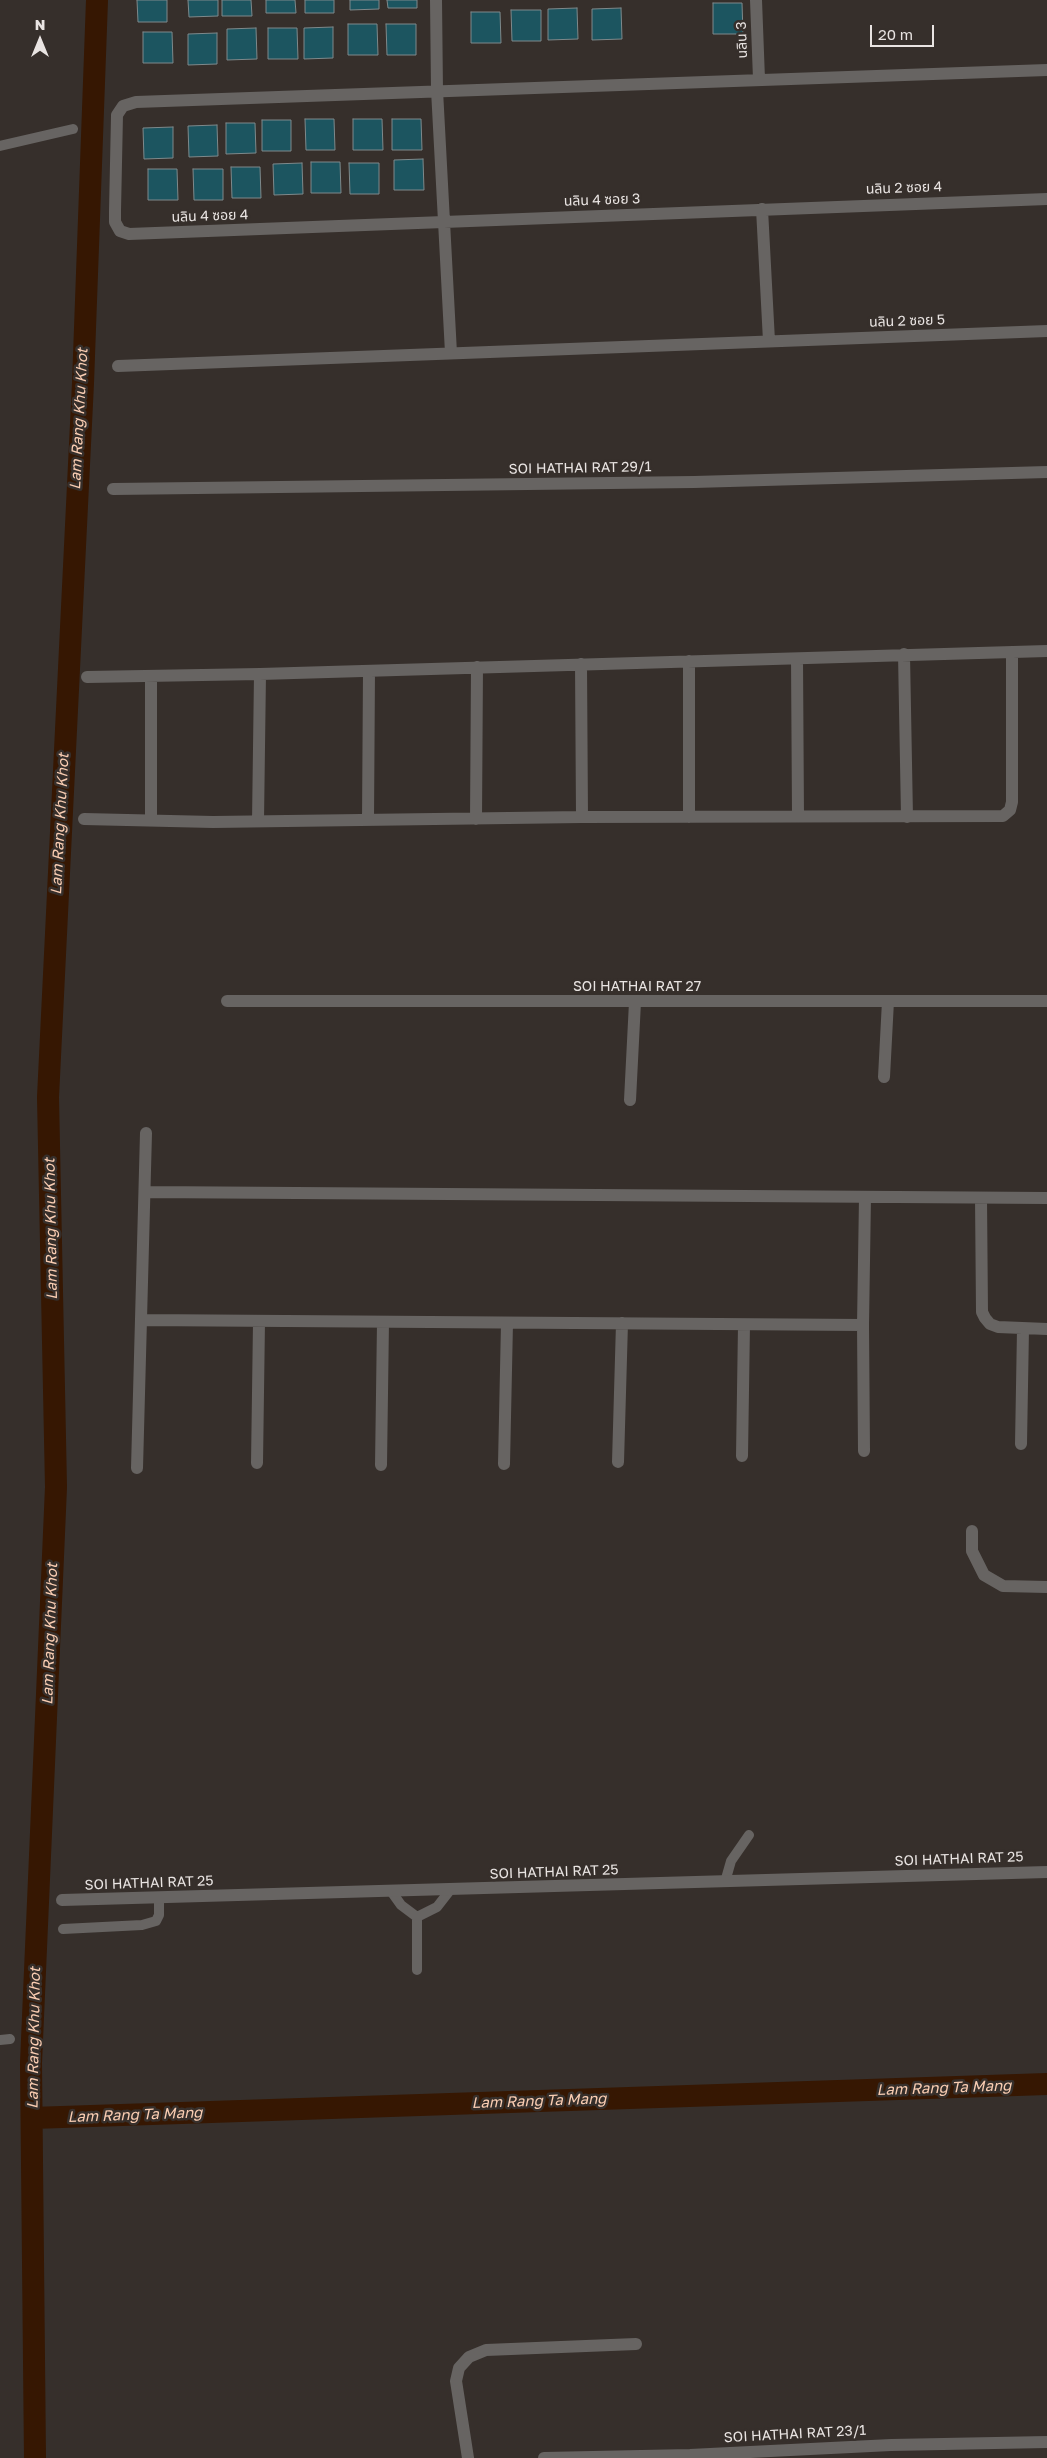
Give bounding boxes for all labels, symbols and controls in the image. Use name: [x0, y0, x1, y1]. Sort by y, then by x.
north arrow: [15, 15, 65, 65]
scale bar: [872, 15, 936, 47]
text: N: [35, 16, 45, 33]
street label: นลิน 3: [733, 21, 751, 59]
text: 20 m: [878, 25, 913, 43]
street label: นลิน 2 ซอย 4: [866, 178, 942, 198]
street label: นลิน 4 ซอย 3: [563, 190, 641, 210]
street label: นลิน 4 ซอย 4: [171, 206, 249, 226]
street label: นลิน 2 ซอย 5: [869, 311, 945, 331]
water label: Lam Rang Khu Khot: [66, 348, 92, 490]
street label: SOI HATHAI RAT 29/1: [508, 458, 652, 478]
water label: Lam Rang Khu Khot: [47, 753, 73, 895]
street label: SOI HATHAI RAT 27: [573, 979, 701, 995]
water label: Lam Rang Khu Khot: [41, 1158, 61, 1300]
water label: Lam Rang Khu Khot: [39, 1563, 61, 1705]
street label: SOI HATHAI RAT 25: [894, 1848, 1024, 1870]
street label: SOI HATHAI RAT 25: [489, 1861, 619, 1883]
street label: SOI HATHAI RAT 25: [84, 1872, 214, 1894]
water label: Lam Rang Khu Khot: [24, 1967, 44, 2109]
water label: Lam Rang Ta Mang: [876, 2077, 1012, 2099]
water label: Lam Rang Ta Mang: [471, 2090, 607, 2112]
water label: Lam Rang Ta Mang: [67, 2104, 203, 2126]
street label: SOI HATHAI RAT 23/1: [723, 2422, 867, 2446]

